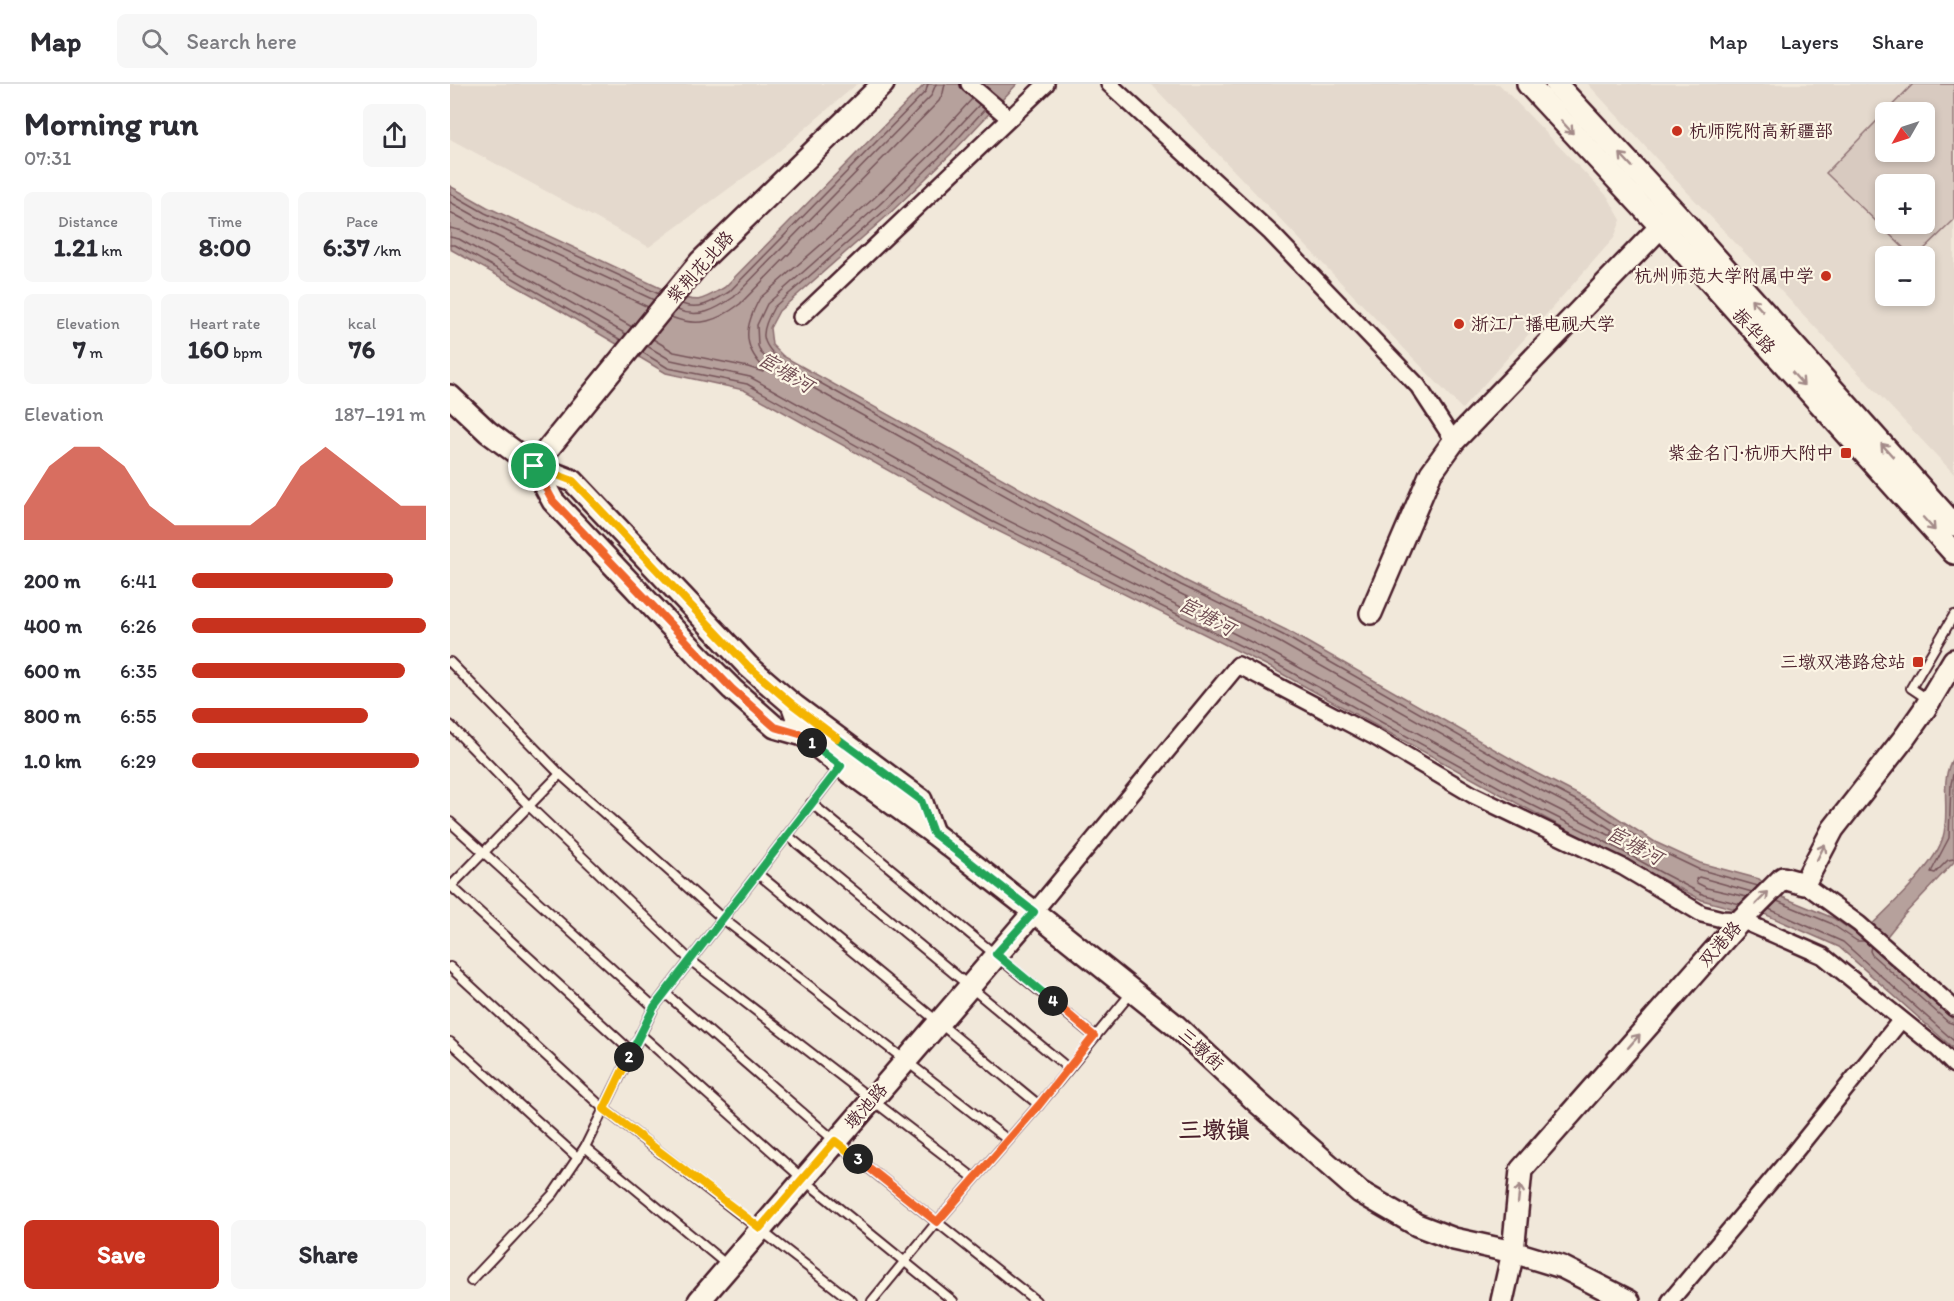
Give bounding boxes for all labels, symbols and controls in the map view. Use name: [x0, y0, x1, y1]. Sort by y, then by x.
search box: [117, 14, 537, 68]
text: Map: [30, 24, 81, 58]
icon: search: [138, 25, 171, 58]
text: Search here: [186, 28, 297, 55]
text: Map: [1709, 29, 1748, 54]
text: Layers: [1781, 29, 1839, 54]
text: Share: [1872, 29, 1924, 54]
north arrow: [1875, 102, 1935, 162]
map controls: [1875, 102, 1935, 306]
text: Morning run: [24, 104, 199, 143]
button: share: [363, 104, 426, 167]
one-way arrow: [1560, 119, 1574, 134]
place label: 杭师院附高新疆部: [1689, 120, 1833, 142]
marker: 杭师院附高新疆部: [1670, 124, 1684, 138]
text: 07:31: [24, 146, 71, 170]
one-way arrow: [1619, 153, 1634, 168]
button: +: [1875, 174, 1935, 234]
text: Distance: [58, 212, 118, 231]
text: Time: [208, 212, 242, 231]
text: Pace: [346, 212, 378, 231]
street label: 紫荆花北路: [662, 226, 738, 308]
text: 1.21: [54, 231, 98, 263]
text: 8:00: [199, 231, 251, 263]
text: 6:37: [323, 231, 370, 263]
text: km: [98, 241, 122, 260]
text: /km: [370, 241, 401, 260]
button: −: [1875, 246, 1935, 306]
place label: 杭州师范大学附属中学: [1634, 265, 1814, 287]
marker: 杭州师范大学附属中学: [1819, 269, 1833, 283]
one-way arrow: [1750, 298, 1764, 313]
street label: 振华路: [1728, 304, 1780, 358]
place label: 浙江广播电视大学: [1471, 313, 1615, 335]
text: Elevation: [56, 314, 120, 333]
text: Heart rate: [190, 314, 260, 333]
text: kcal: [348, 314, 376, 333]
marker: 浙江广播电视大学: [1452, 317, 1466, 331]
text: 7: [73, 333, 86, 365]
text: 160: [187, 333, 229, 365]
text: 76: [349, 333, 375, 365]
text: m: [86, 343, 103, 362]
text: bpm: [229, 343, 263, 362]
water label: 宦塘河: [754, 346, 820, 399]
one-way arrow: [1791, 372, 1805, 387]
text: Elevation: [24, 402, 103, 426]
text: 187–191 m: [334, 402, 426, 426]
pin: [508, 440, 559, 491]
place label: 紫金名门·杭师大附中: [1668, 442, 1834, 464]
one-way arrow: [1880, 443, 1894, 458]
marker: 紫金名门·杭师大附中: [1839, 446, 1853, 460]
icon: arrive: [517, 449, 550, 482]
one-way arrow: [1922, 516, 1936, 531]
text: 200 m: [24, 569, 80, 593]
text: 6:41: [120, 569, 157, 593]
water label: 宦塘河: [1175, 591, 1242, 642]
text: 400 m: [24, 614, 82, 638]
text: 6:26: [120, 614, 157, 638]
place label: 三墩双港路总站: [1780, 651, 1906, 673]
marker: 三墩双港路总站: [1911, 655, 1925, 669]
text: 600 m: [24, 659, 81, 683]
text: 6:35: [120, 659, 157, 683]
text: 800 m: [24, 704, 81, 728]
text: 6:55: [120, 704, 156, 728]
pin: 1: [797, 728, 827, 758]
text: 1: [808, 733, 816, 752]
text: 1.0 km: [24, 749, 81, 773]
text: 6:29: [120, 749, 156, 773]
water label: 宦塘河: [1603, 820, 1670, 871]
one-way arrow: [1816, 843, 1827, 861]
one-way arrow: [1755, 891, 1770, 906]
street label: 双港路: [1694, 916, 1746, 972]
pin: 4: [1038, 986, 1068, 1016]
text: 4: [1048, 991, 1058, 1010]
street label: 三墩街: [1174, 1023, 1228, 1075]
one-way arrow: [1627, 1034, 1641, 1049]
pin: 2: [614, 1042, 644, 1072]
text: 2: [625, 1047, 633, 1066]
street label: 墩池路: [840, 1078, 892, 1134]
district label: 三墩镇: [1178, 1115, 1250, 1144]
pin: 3: [843, 1144, 873, 1174]
text: 3: [854, 1149, 862, 1168]
one-way arrow: [1514, 1184, 1525, 1204]
button: Save: [24, 1220, 219, 1289]
button: Share: [231, 1220, 426, 1289]

